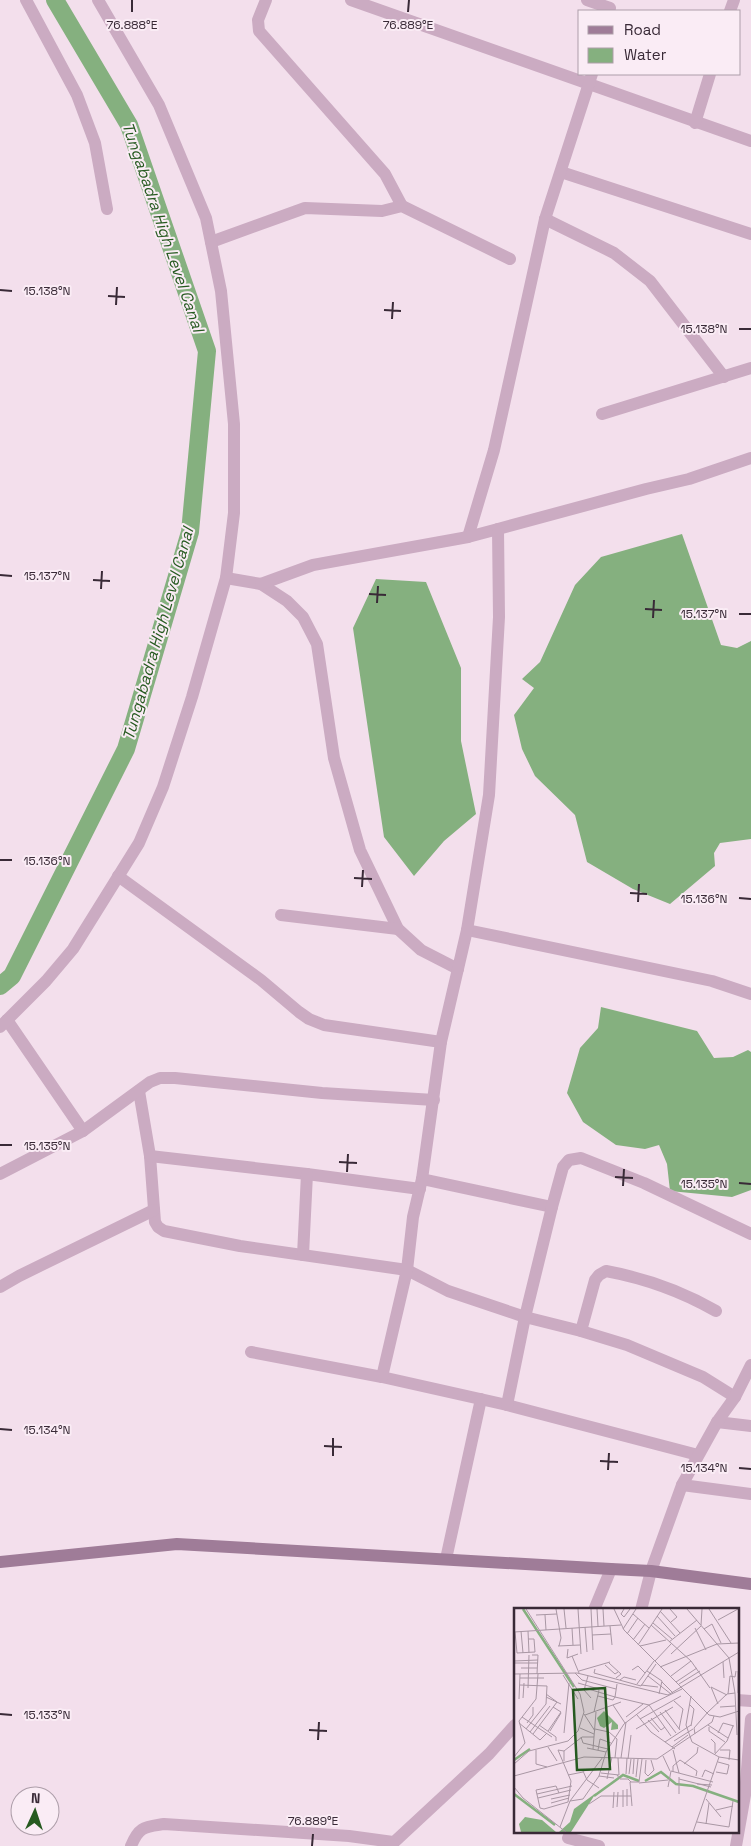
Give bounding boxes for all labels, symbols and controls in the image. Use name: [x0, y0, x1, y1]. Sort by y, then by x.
legend: [578, 10, 741, 75]
text: 76.888°E: [107, 17, 158, 33]
text: 76.889°E: [383, 17, 434, 33]
text: Road: [624, 20, 661, 39]
text: Water: [624, 45, 667, 64]
water label: Tungabadra High Level Canal: [117, 119, 210, 337]
text: 15.138°N: [23, 283, 71, 299]
text: 15.138°N: [680, 321, 728, 337]
water label: Tungabadra High Level Canal: [118, 523, 199, 743]
text: 15.137°N: [24, 568, 70, 584]
text: 15.137°N: [681, 606, 727, 622]
text: 15.136°N: [24, 853, 70, 869]
text: 15.136°N: [681, 891, 727, 907]
text: 15.135°N: [24, 1138, 70, 1154]
text: 15.135°N: [681, 1176, 727, 1192]
text: 15.134°N: [23, 1422, 71, 1438]
text: 15.134°N: [680, 1460, 728, 1476]
inset map: [514, 1608, 738, 1834]
text: 15.133°N: [24, 1707, 70, 1723]
north arrow: [10, 1786, 60, 1836]
text: N: [31, 1789, 41, 1807]
text: 76.889°E: [288, 1813, 339, 1829]

